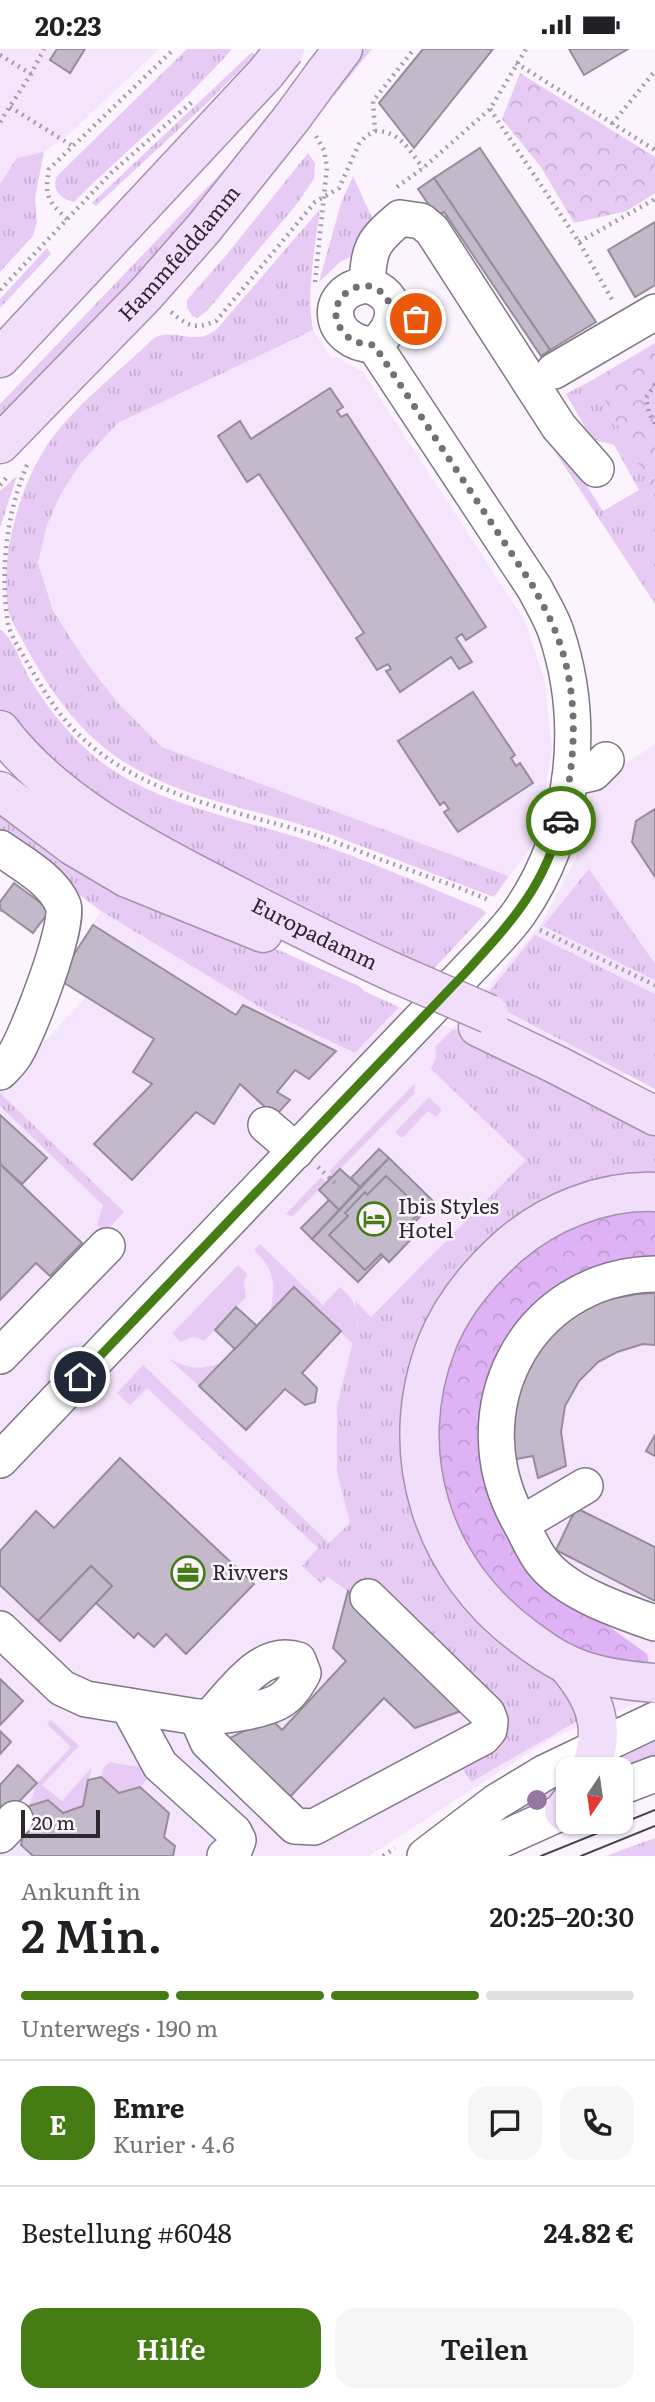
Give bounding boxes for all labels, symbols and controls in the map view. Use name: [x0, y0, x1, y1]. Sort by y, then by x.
text: 20:23: [35, 5, 102, 44]
street label: Hammfelddamm: [110, 177, 246, 327]
pin: [386, 289, 446, 349]
icon: bag: [397, 300, 435, 338]
courier: [526, 786, 596, 856]
icon: car: [542, 802, 580, 840]
street label: Europadamm: [247, 888, 384, 976]
place label: Ibis Styles Hotel: [398, 1189, 499, 1244]
hotel icon: Ibis Styles Hotel: [355, 1200, 393, 1238]
pin: [50, 1347, 110, 1407]
icon: home: [61, 1358, 99, 1396]
office icon: Rivvers: [169, 1554, 207, 1592]
place label: Rivvers: [212, 1555, 288, 1586]
north arrow: [556, 1757, 634, 1834]
map controls: [556, 1757, 633, 1834]
scale bar: [21, 1807, 100, 1839]
text: 20 m: [32, 1808, 75, 1836]
text: Ankunft in: [21, 1873, 141, 1907]
text: 20:25–20:30: [489, 1896, 634, 1935]
text: 2 Min.: [21, 1899, 162, 1967]
text: Unterwegs · 190 m: [21, 2010, 218, 2044]
button: chat: [468, 2086, 542, 2160]
button: phone: [560, 2086, 634, 2160]
text: Emre: [113, 2087, 184, 2126]
text: E: [49, 2104, 67, 2143]
text: Kurier · 4.6: [113, 2126, 235, 2160]
text: Bestellung #6048: [21, 2212, 232, 2251]
text: 24.82 €: [543, 2212, 634, 2251]
button: Hilfe: [21, 2308, 321, 2388]
button: Teilen: [335, 2308, 634, 2388]

